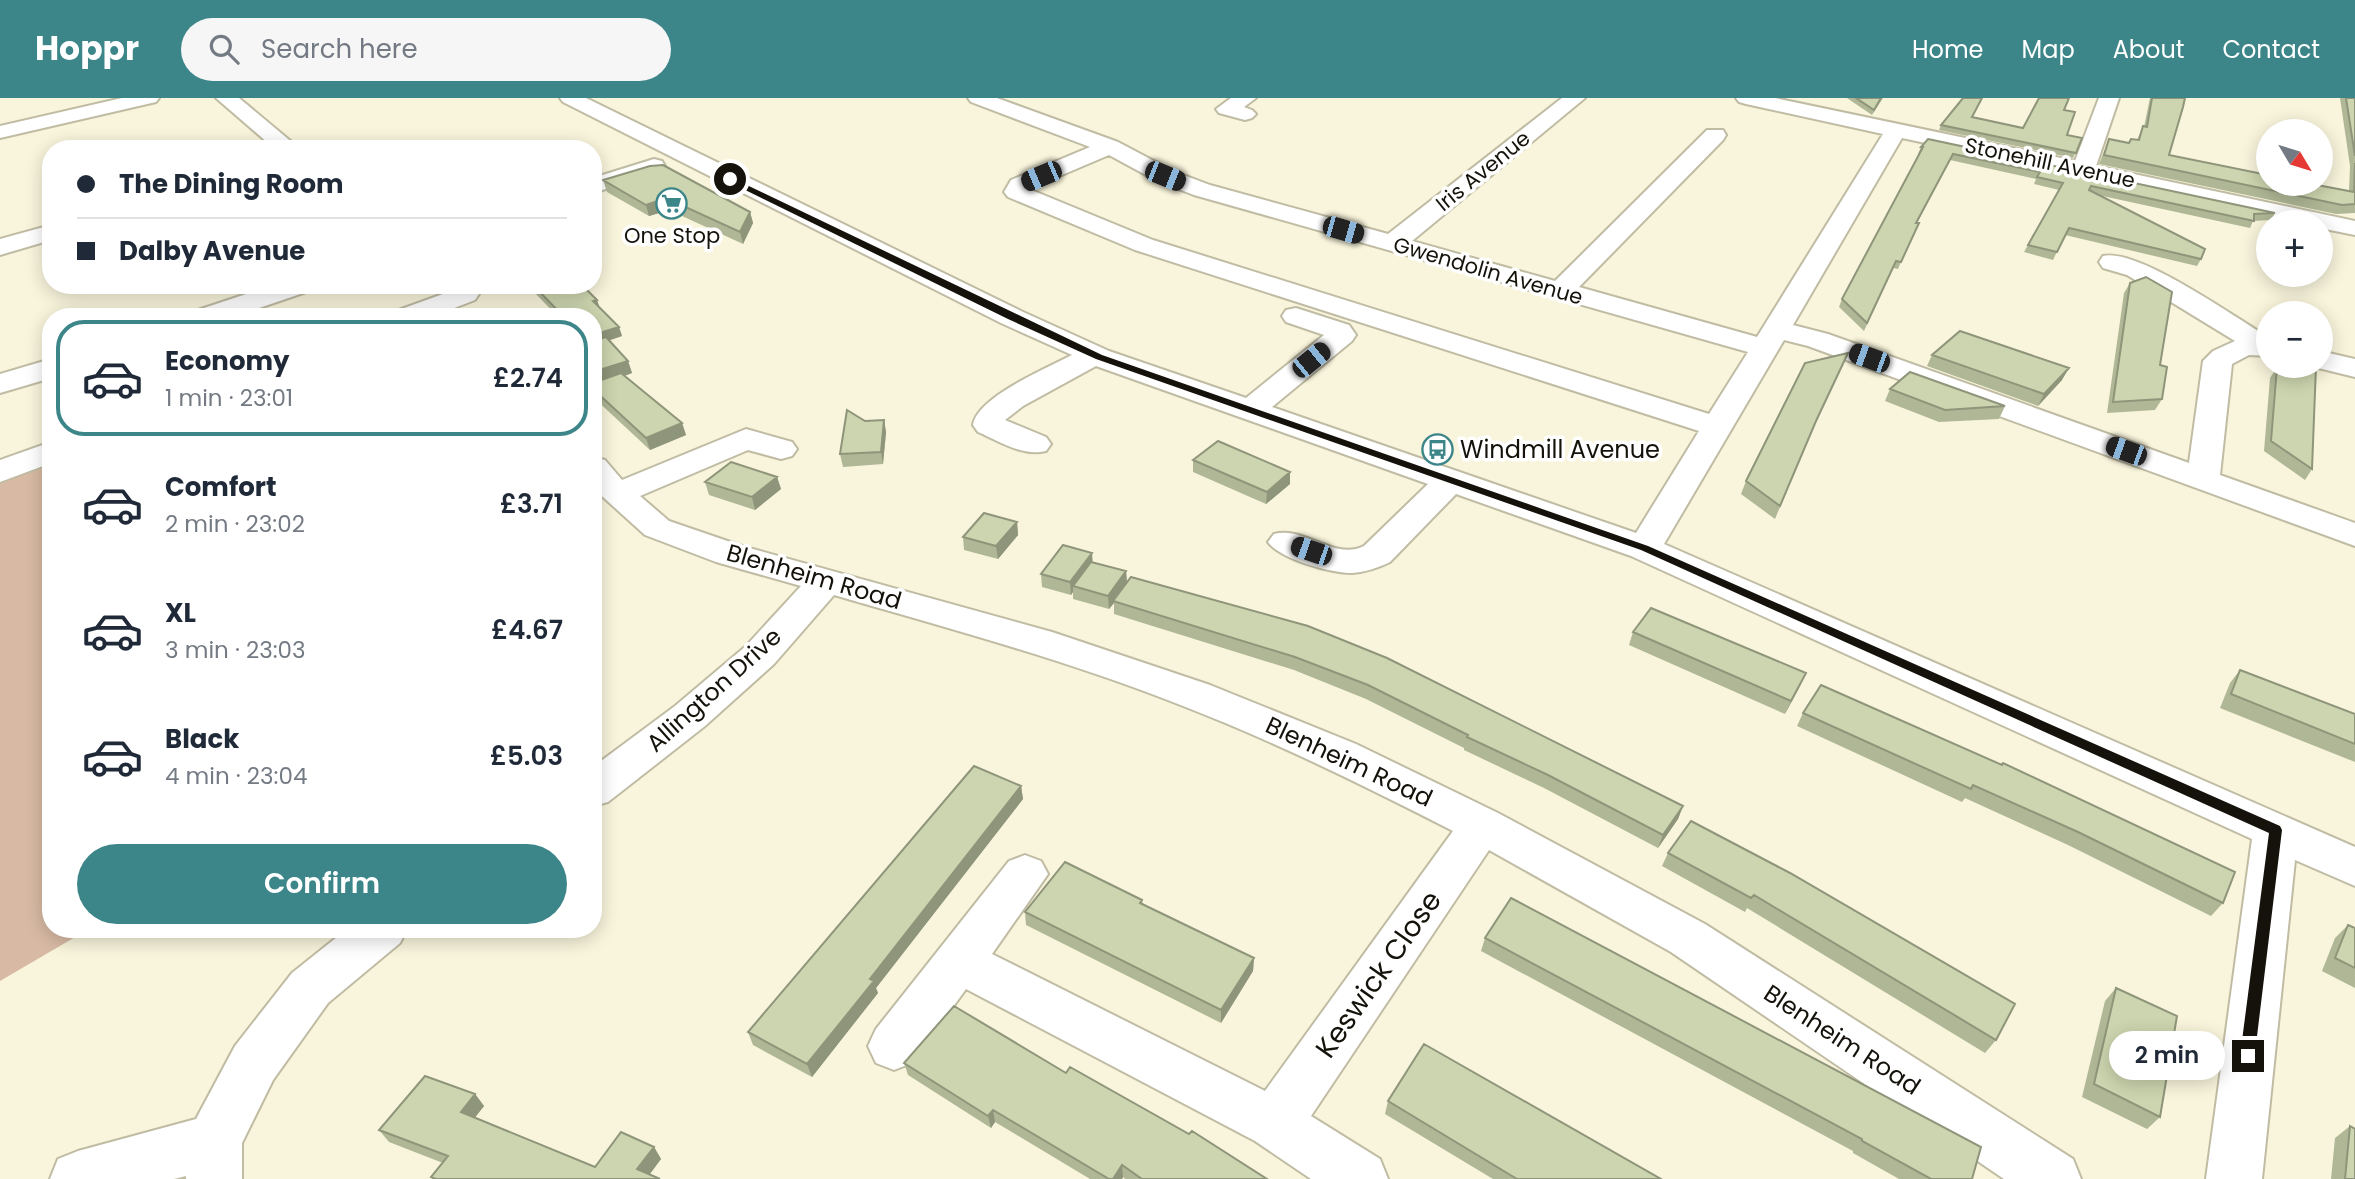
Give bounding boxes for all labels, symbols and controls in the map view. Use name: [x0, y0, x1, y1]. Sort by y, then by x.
search box: [181, 18, 671, 81]
text: Hoppr: [35, 25, 139, 72]
icon: search: [205, 30, 243, 68]
text: Search here: [261, 31, 418, 67]
text: Home: [1912, 33, 1984, 66]
text: Map: [2022, 33, 2075, 66]
text: About: [2113, 33, 2184, 66]
text: Contact: [2222, 33, 2320, 66]
north arrow: [2256, 119, 2333, 196]
map controls: [2256, 119, 2333, 378]
street label: Iris Avenue: [1429, 124, 1536, 218]
street label: Stonehill Avenue: [1962, 130, 2138, 195]
car: [1018, 158, 1065, 194]
car: [1142, 158, 1189, 194]
route start: [714, 163, 746, 195]
text: The Dining Room: [119, 166, 343, 202]
supermarket icon: One Stop: [655, 187, 689, 221]
button: +: [2256, 210, 2333, 287]
car: [1320, 214, 1367, 246]
place label: One Stop: [624, 221, 720, 250]
street label: Gwendolin Avenue: [1390, 230, 1586, 311]
text: Dalby Avenue: [119, 233, 305, 269]
button: −: [2256, 301, 2333, 378]
car: [1289, 339, 1334, 381]
car: [1846, 341, 1893, 375]
text: Economy: [165, 343, 289, 379]
icon: car: [81, 347, 144, 410]
text: £2.74: [493, 360, 563, 396]
text: 1 min · 23:01: [165, 382, 293, 414]
bus stop icon: Windmill Avenue: [1420, 433, 1454, 467]
place label: Windmill Avenue: [1460, 433, 1660, 466]
car: [2103, 434, 2150, 468]
text: Comfort: [165, 469, 277, 505]
icon: car: [81, 473, 144, 536]
text: £3.71: [500, 486, 563, 522]
text: 2 min · 23:02: [165, 508, 305, 540]
car: [1288, 534, 1335, 568]
street label: Blenheim Road: [723, 536, 905, 617]
text: XL: [165, 595, 196, 631]
icon: car: [81, 599, 144, 662]
text: £4.67: [491, 612, 563, 648]
street label: Allington Drive: [639, 620, 788, 759]
text: 3 min · 23:03: [165, 634, 306, 666]
street label: Blenheim Road: [1260, 708, 1438, 815]
text: Black: [165, 721, 239, 757]
icon: car: [81, 725, 144, 788]
text: £5.03: [490, 738, 563, 774]
text: 4 min · 23:04: [165, 760, 307, 792]
button: Confirm: [77, 844, 567, 924]
street label: Keswick Close: [1306, 883, 1451, 1066]
street label: Blenheim Road: [1758, 977, 1927, 1103]
callout: 2 min: [2108, 1032, 2224, 1080]
text: 2 min: [2135, 1039, 2199, 1071]
route end: [2232, 1040, 2264, 1072]

